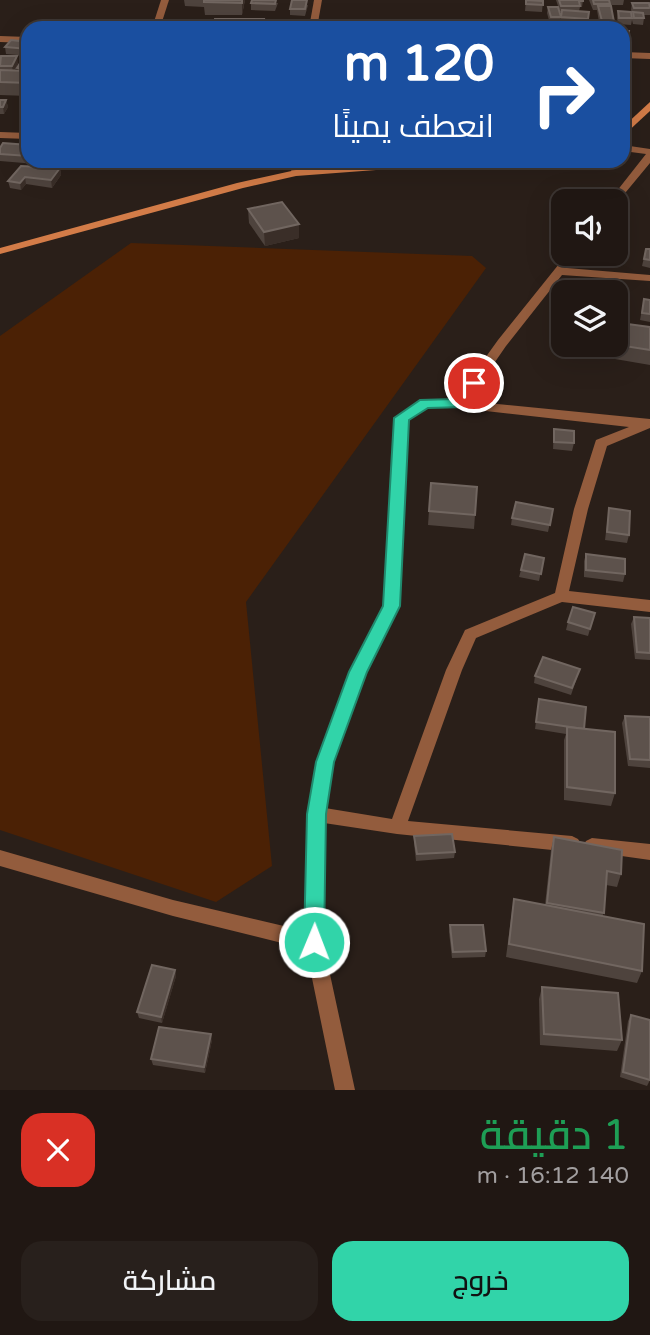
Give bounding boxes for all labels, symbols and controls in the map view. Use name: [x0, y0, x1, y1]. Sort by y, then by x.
text: 120 m: [344, 35, 494, 94]
icon: right: [518, 49, 609, 140]
text: انعطف يمينًا: [332, 108, 494, 146]
map controls: [551, 189, 628, 357]
button: sound: [551, 189, 628, 266]
button: layers: [551, 280, 628, 357]
pin: [444, 353, 504, 413]
icon: arrive: [455, 364, 493, 402]
position arrow: [277, 905, 351, 979]
text: 1 دقيقة: [480, 1110, 629, 1161]
button: close: [21, 1113, 95, 1187]
text: 140 m · 16:12: [477, 1162, 629, 1190]
button: مشاركة: [21, 1241, 318, 1321]
button: خروج: [332, 1241, 629, 1321]

